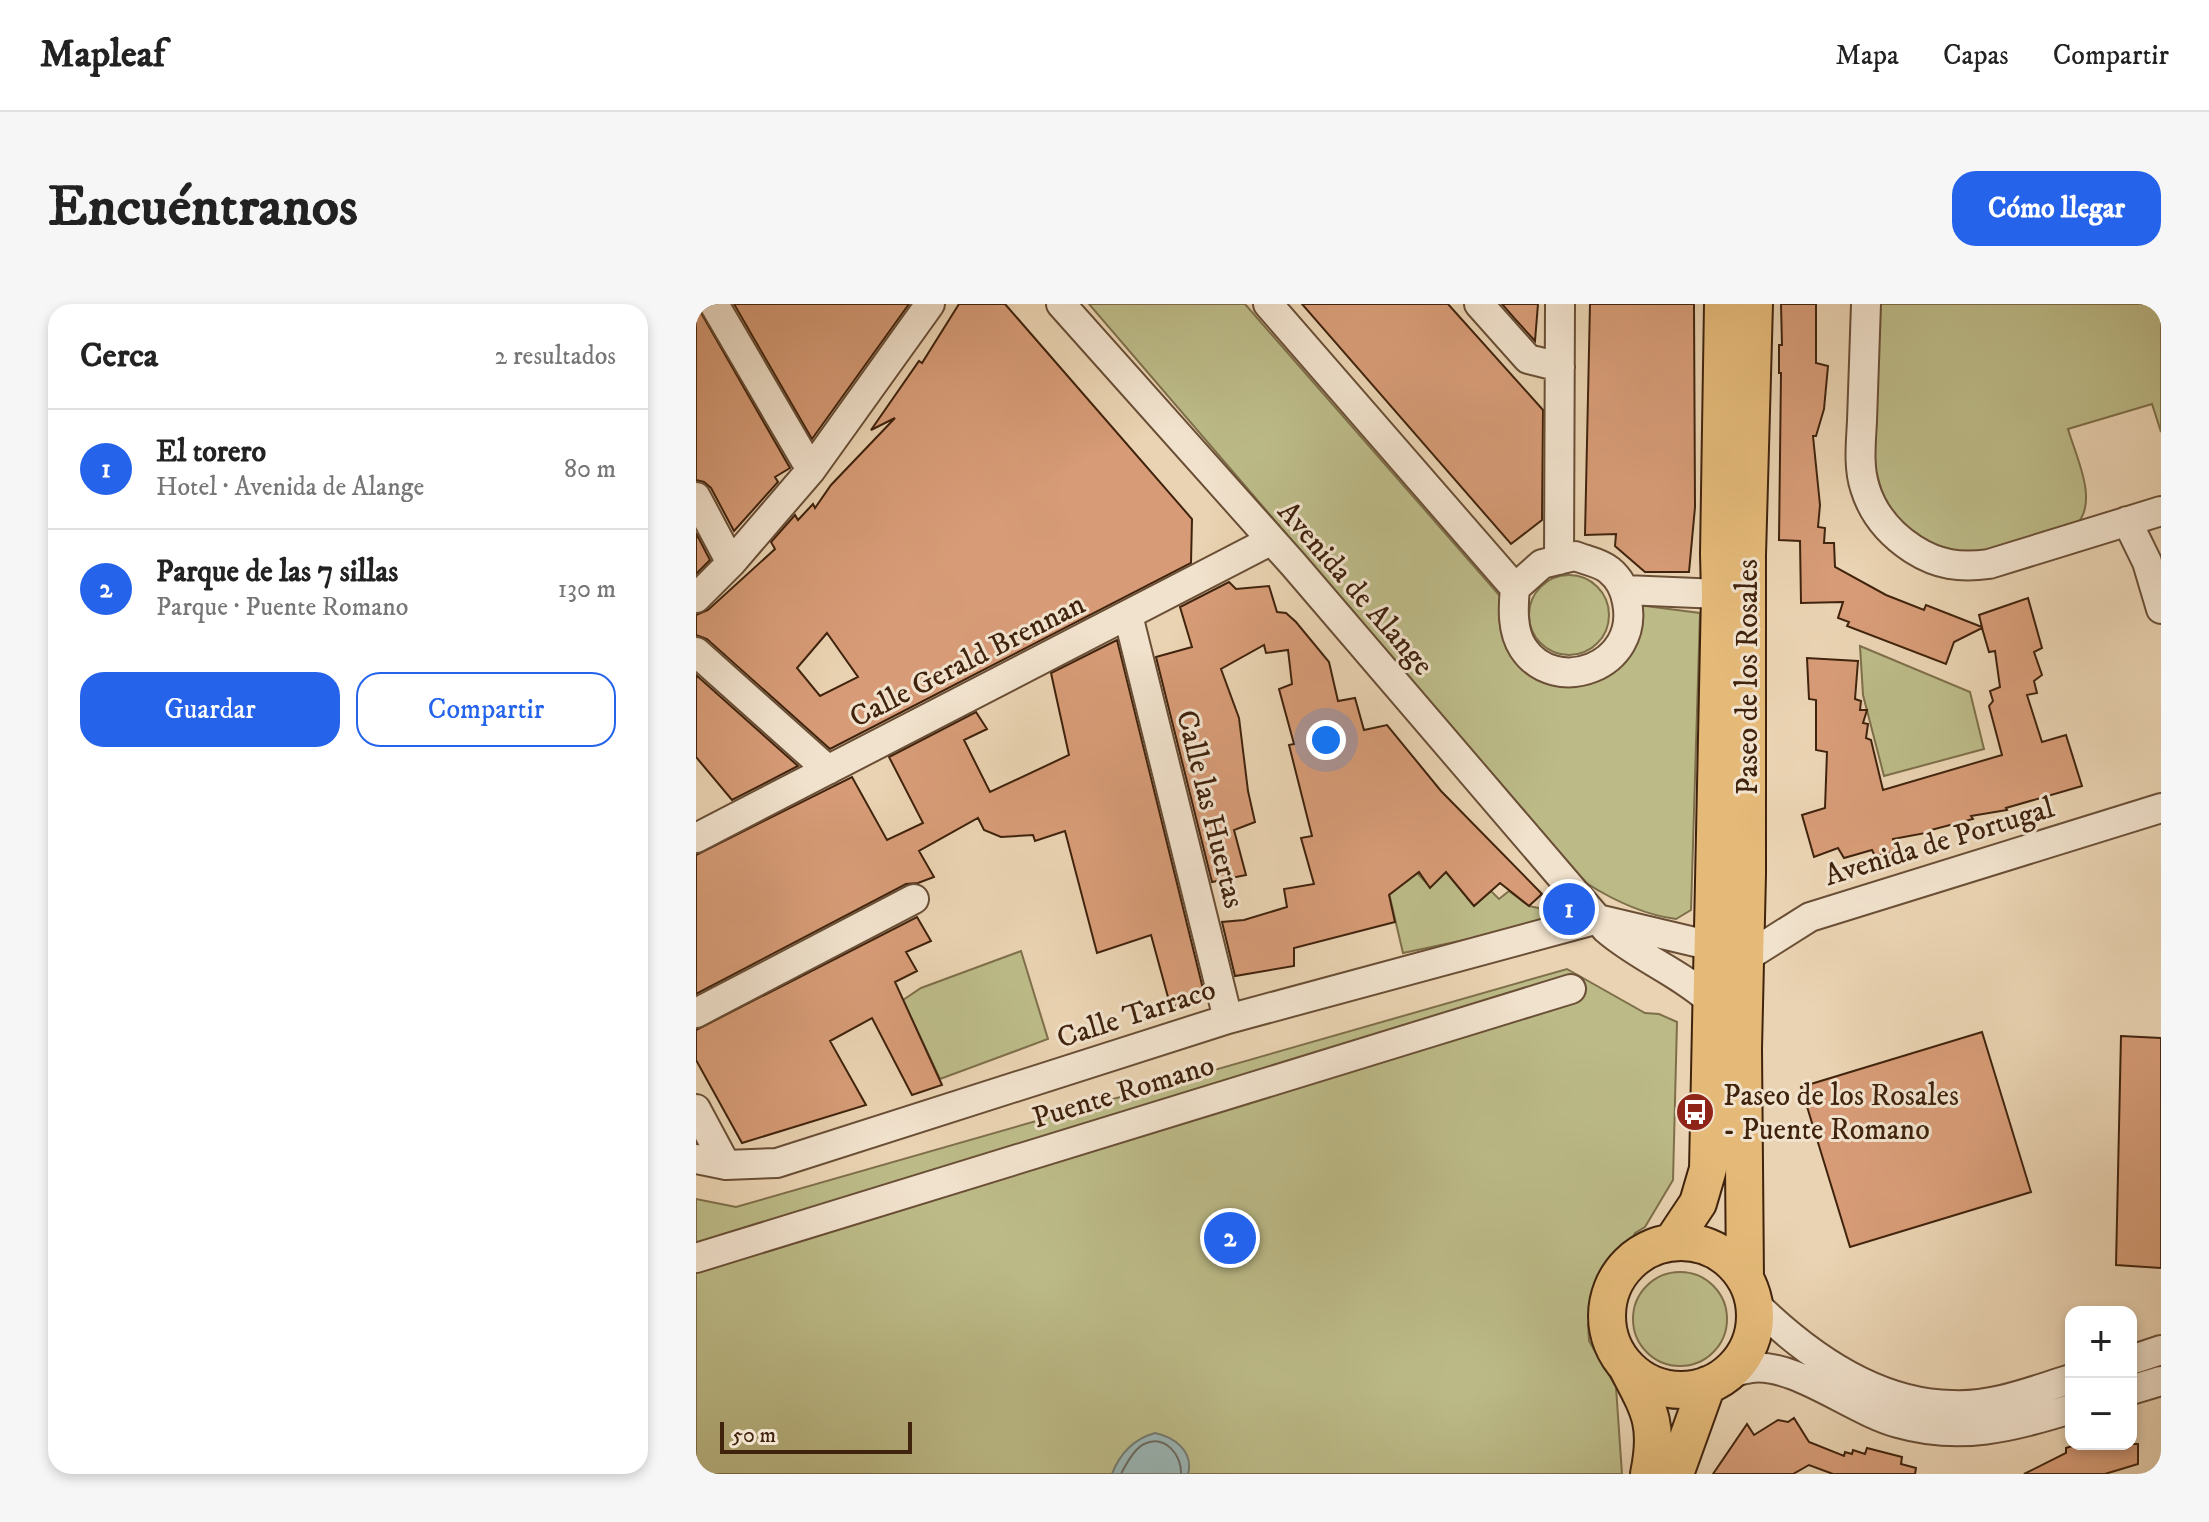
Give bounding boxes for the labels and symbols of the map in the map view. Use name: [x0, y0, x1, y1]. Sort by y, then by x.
street label: Avenida de Alange: [1269, 494, 1441, 684]
street label: Paseo de los Rosales: [1730, 559, 1767, 795]
street label: Calle Gerald Brennan: [844, 586, 1092, 737]
street label: Calle las Huertas: [1167, 706, 1252, 912]
your location: [1306, 720, 1346, 760]
street label: Avenida de Portugal: [1820, 790, 2059, 895]
pin: 1: [1543, 879, 1595, 939]
street label: Calle Tarraco: [1052, 971, 1221, 1057]
street label: Puente Romano: [1028, 1047, 1219, 1138]
place label: Paseo de los Rosales - Puente Romano: [1723, 1078, 1959, 1149]
bus stop icon: Paseo de los Rosales - Puente Romano: [1674, 1091, 1716, 1133]
pin: 2: [1204, 1208, 1256, 1268]
scale bar: [720, 1418, 912, 1454]

